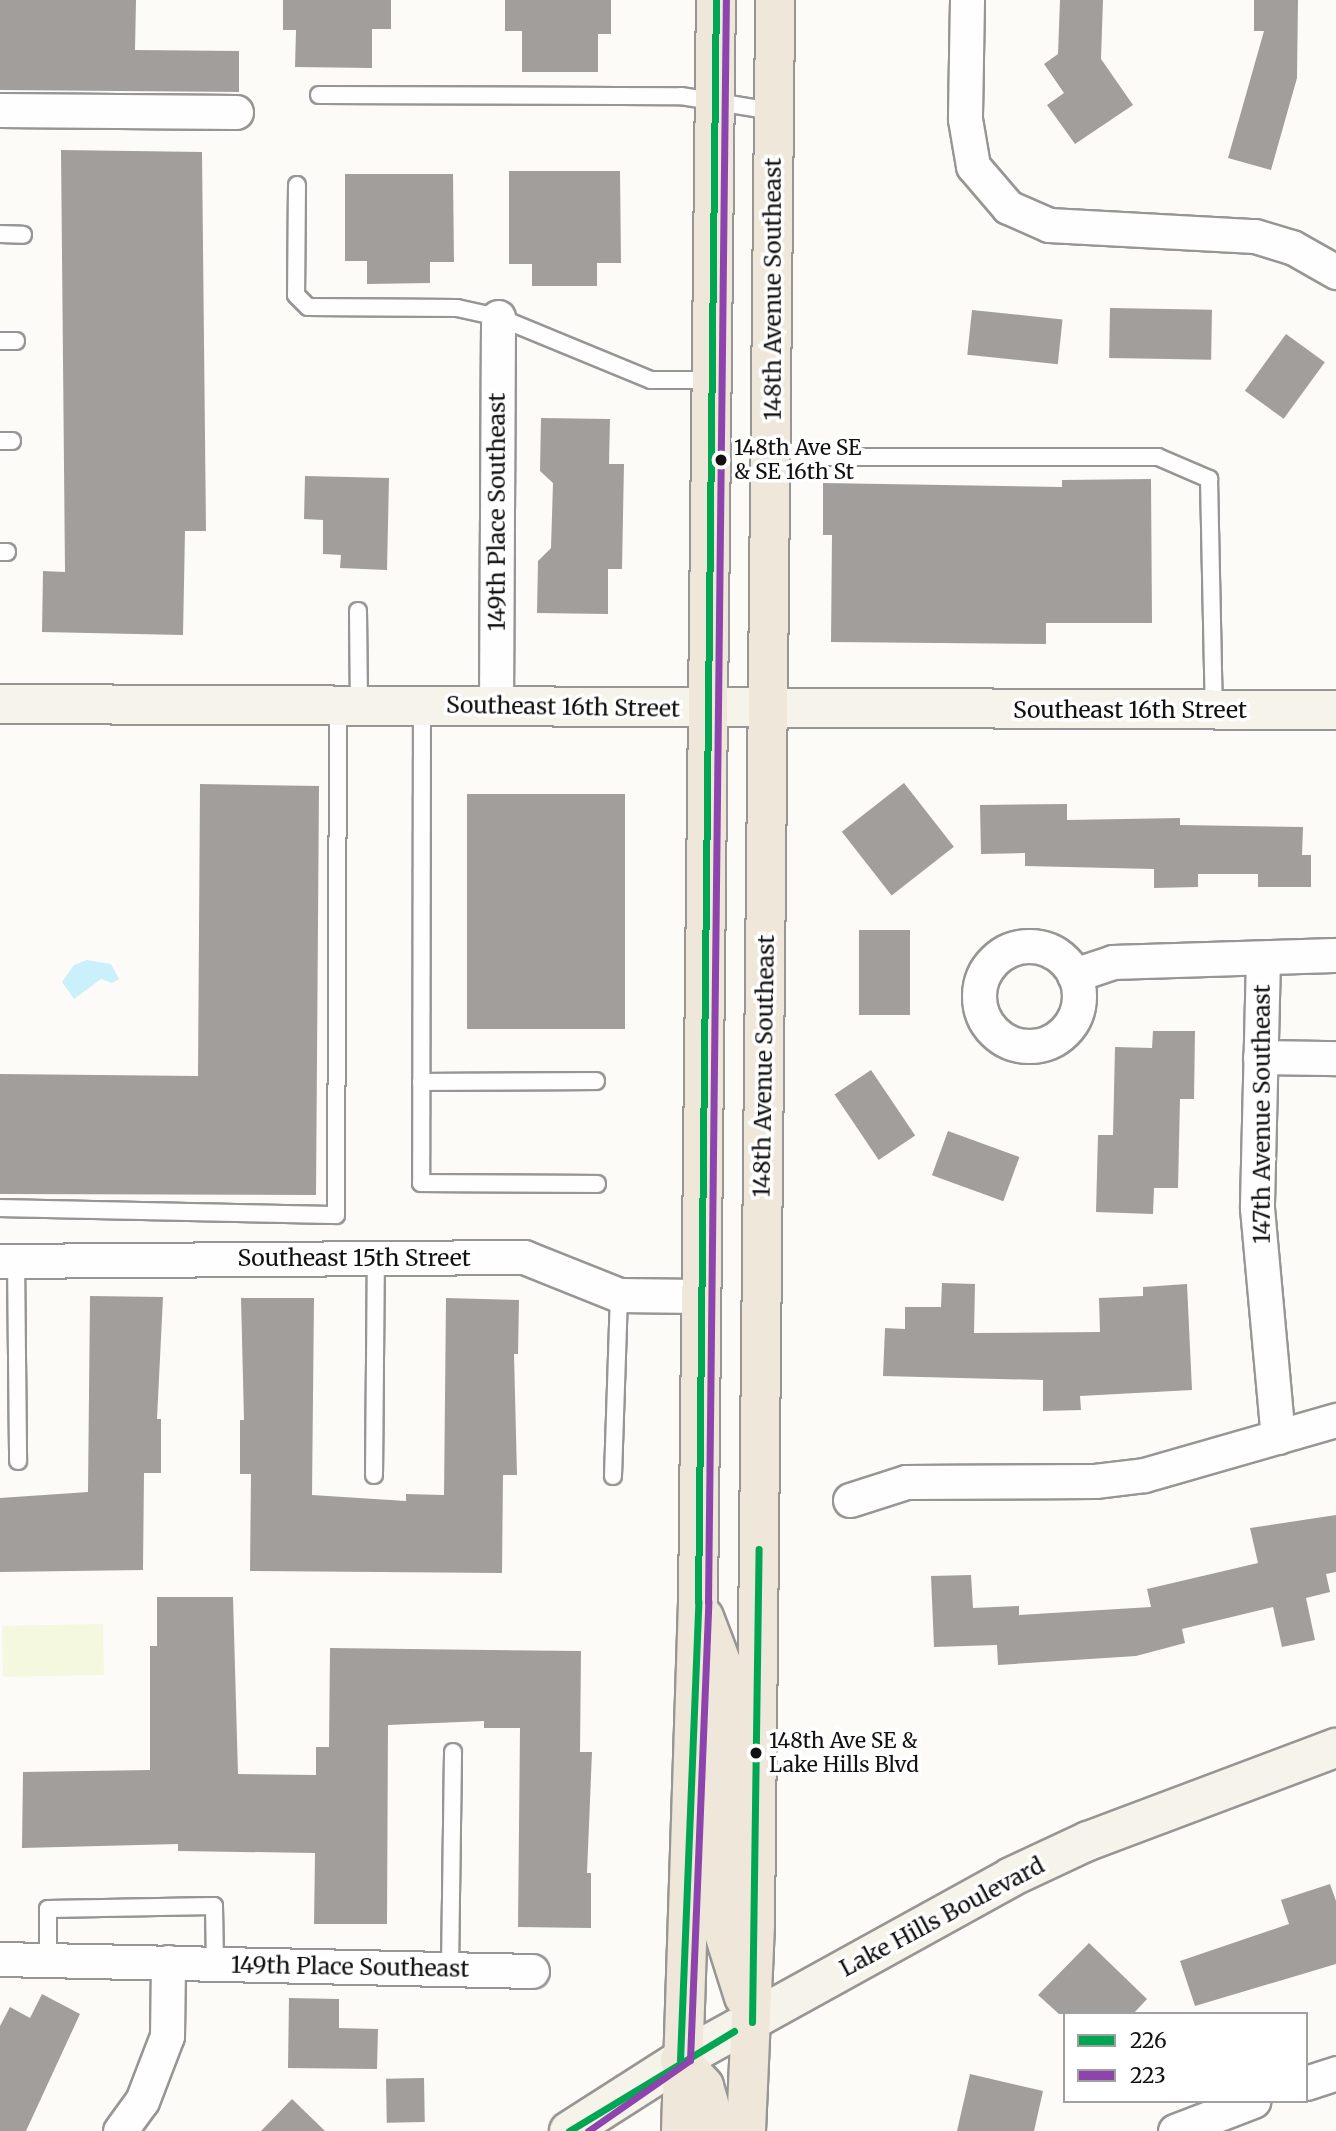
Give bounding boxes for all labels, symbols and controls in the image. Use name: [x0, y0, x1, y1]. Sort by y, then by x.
street label: 148th Avenue Southeast: [759, 158, 787, 420]
street label: 149th Place Southeast: [483, 393, 511, 631]
place label: 148th Ave SE & SE 16th St: [734, 435, 861, 485]
marker: 148th Ave SE & SE 16th St: [714, 453, 728, 467]
street label: Southeast 16th Street: [446, 691, 680, 723]
street label: Southeast 16th Street: [1013, 696, 1247, 724]
street label: 148th Avenue Southeast: [748, 934, 780, 1198]
street label: 147th Avenue Southeast: [1248, 984, 1276, 1244]
street label: Southeast 15th Street: [237, 1244, 471, 1272]
place label: 148th Ave SE & Lake Hills Blvd: [769, 1728, 919, 1778]
marker: 148th Ave SE & Lake Hills Blvd: [749, 1746, 763, 1760]
street label: Lake Hills Boulevard: [835, 1851, 1049, 1983]
street label: 149th Place Southeast: [231, 1951, 469, 1983]
legend: [1063, 2012, 1308, 2103]
text: 226: [1130, 2027, 1167, 2054]
text: 223: [1130, 2062, 1166, 2089]

